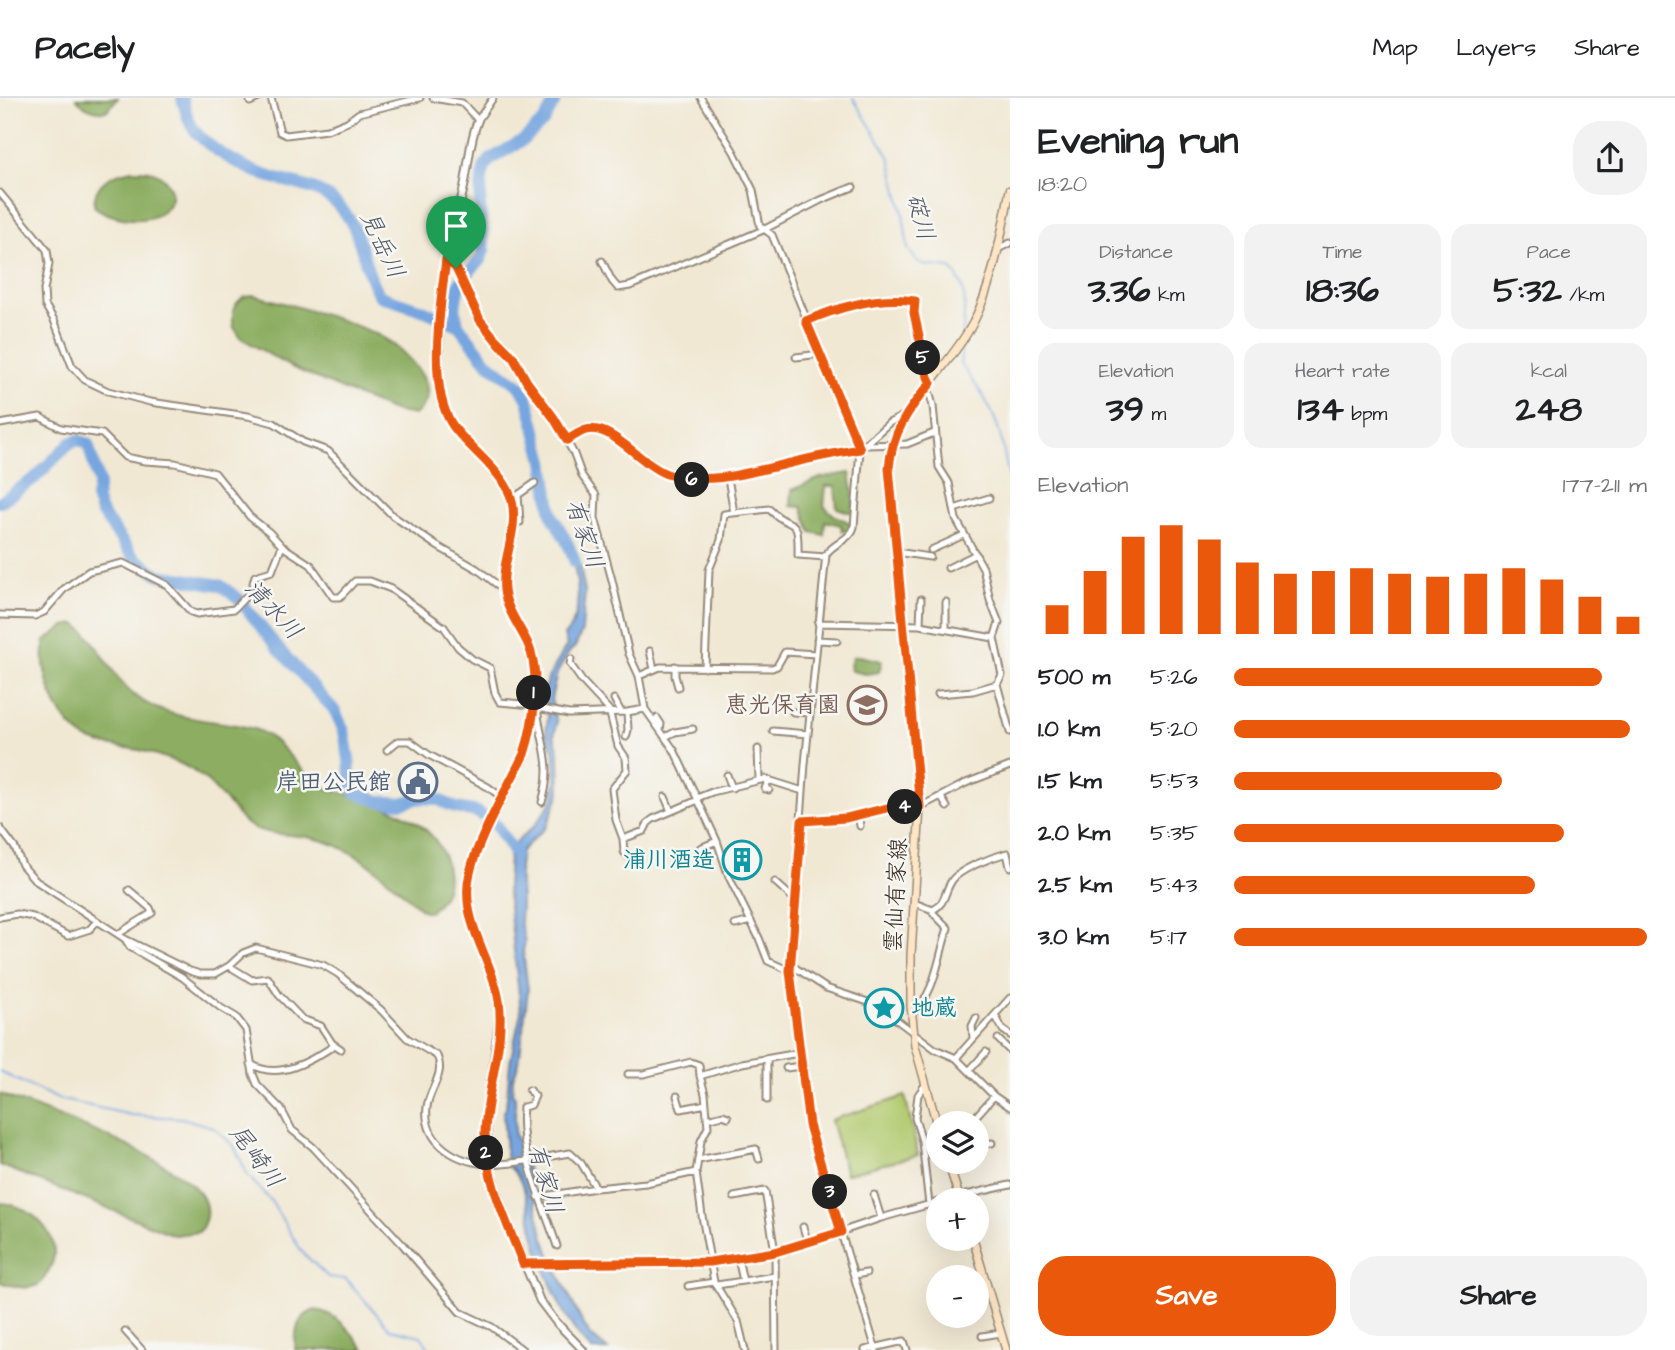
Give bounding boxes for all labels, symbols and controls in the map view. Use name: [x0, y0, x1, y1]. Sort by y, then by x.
text: Pacely: [35, 25, 135, 71]
text: Map: [1373, 31, 1418, 65]
text: Layers: [1456, 31, 1536, 65]
text: Share: [1574, 31, 1640, 65]
text: Evening run: [1038, 116, 1239, 168]
button: share: [1573, 121, 1647, 195]
text: 18:20: [1038, 168, 1087, 200]
water label: 碇川: [897, 189, 943, 245]
pin: [426, 196, 486, 268]
water label: 見岳川: [351, 205, 413, 285]
icon: arrive: [437, 207, 475, 245]
text: Distance: [1099, 239, 1173, 266]
text: Time: [1323, 239, 1362, 266]
text: Pace: [1527, 239, 1571, 266]
text: 3.36: [1088, 266, 1150, 315]
text: 18:36: [1306, 266, 1379, 315]
text: 5:32: [1493, 266, 1562, 315]
text: km: [1150, 282, 1184, 309]
text: /km: [1562, 282, 1604, 309]
pin: 5: [906, 341, 940, 376]
text: 5: [916, 344, 929, 371]
text: Elevation: [1099, 358, 1174, 385]
text: Heart rate: [1295, 358, 1390, 385]
text: kcal: [1531, 358, 1567, 385]
text: 39: [1106, 385, 1144, 434]
text: 134: [1298, 385, 1344, 434]
text: 248: [1516, 385, 1582, 434]
text: m: [1144, 401, 1166, 428]
text: bpm: [1344, 401, 1387, 428]
pin: 6: [674, 462, 710, 498]
text: 6: [686, 466, 697, 493]
text: Elevation: [1038, 469, 1129, 501]
text: 177–211 m: [1562, 469, 1647, 501]
water label: 有家川: [556, 494, 612, 574]
water label: 清水川: [236, 572, 310, 648]
text: 500 m: [1038, 661, 1110, 693]
text: 5:26: [1150, 661, 1198, 693]
pin: 1: [516, 676, 552, 710]
text: 1: [532, 679, 535, 706]
school or university icon: 恵光保育園: [846, 684, 888, 726]
place label: 恵光保育園: [725, 689, 840, 721]
text: 1.0 km: [1038, 713, 1100, 745]
text: 5:20: [1150, 713, 1198, 745]
public building icon: 岸田公民館: [397, 761, 439, 803]
text: 1.5 km: [1038, 765, 1102, 797]
text: 5:53: [1150, 765, 1198, 797]
place label: 岸田公民館: [276, 766, 391, 798]
pin: 4: [888, 790, 922, 824]
text: 4: [898, 793, 911, 820]
text: 2.0 km: [1038, 817, 1110, 849]
text: 5:35: [1150, 817, 1198, 849]
street label: 雲仙有家線: [877, 837, 915, 953]
building icon: 浦川酒造: [721, 839, 763, 881]
place label: 浦川酒造: [623, 844, 715, 876]
text: 2.5 km: [1038, 869, 1112, 901]
text: 5:43: [1150, 869, 1197, 901]
text: 3.0 km: [1038, 921, 1109, 953]
text: 5:17: [1150, 921, 1187, 953]
place icon: 地蔵: [863, 987, 905, 1029]
place label: 地蔵: [911, 992, 957, 1024]
map controls: [926, 1111, 989, 1328]
button: layers: [926, 1111, 989, 1174]
water label: 尾崎川: [221, 1118, 291, 1196]
pin: 2: [468, 1136, 504, 1170]
text: 2: [480, 1139, 491, 1166]
water label: 有家川: [519, 1140, 571, 1218]
pin: 3: [812, 1174, 848, 1210]
text: 3: [825, 1178, 834, 1205]
button: +: [926, 1188, 989, 1251]
button: Save: [1038, 1256, 1336, 1336]
button: Share: [1350, 1256, 1647, 1336]
button: −: [926, 1265, 989, 1328]

